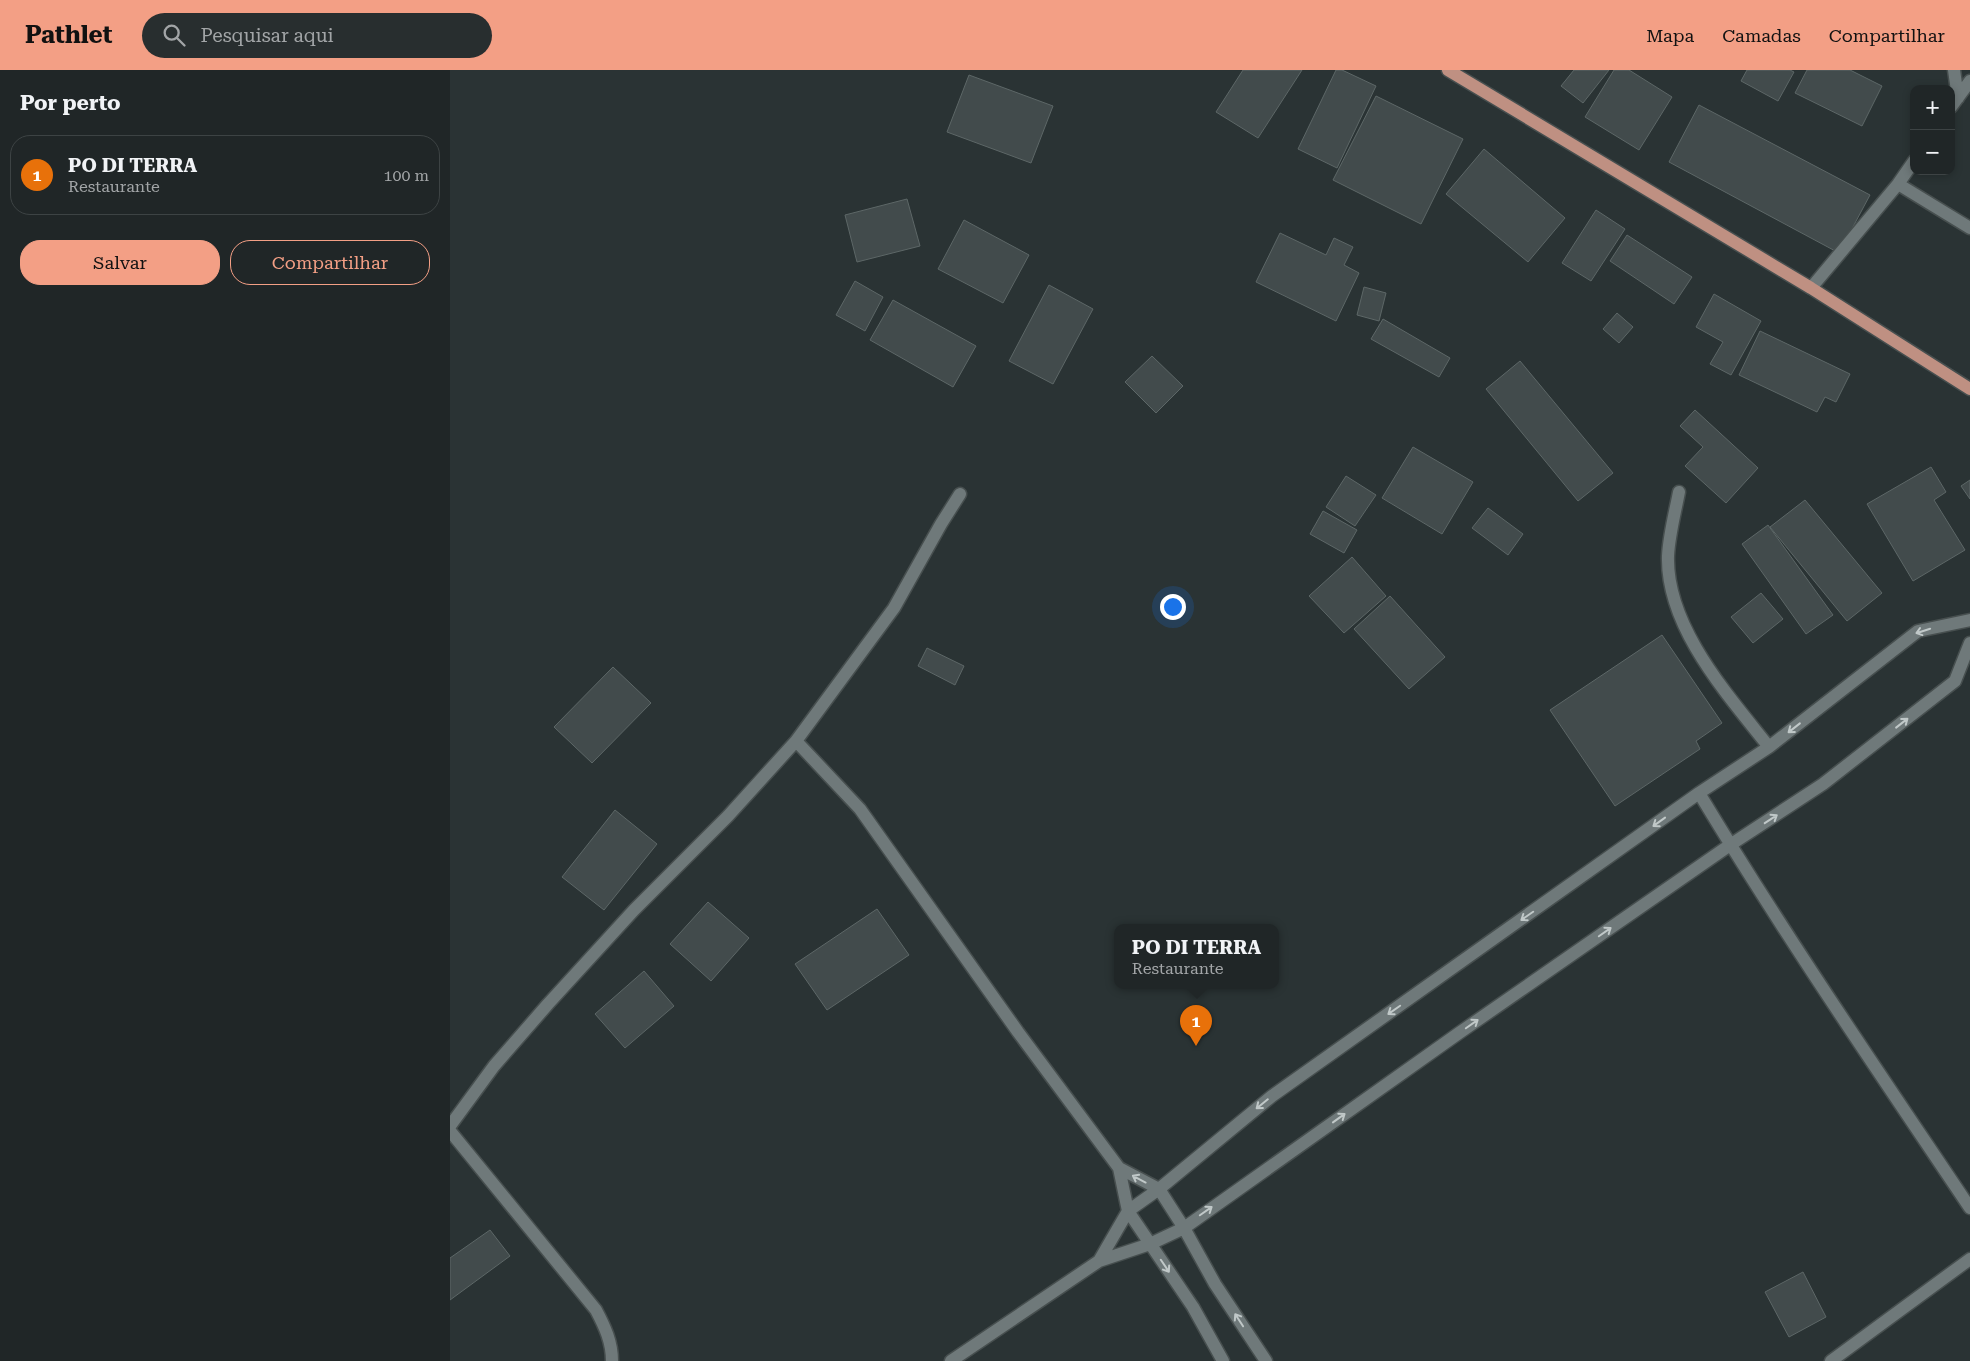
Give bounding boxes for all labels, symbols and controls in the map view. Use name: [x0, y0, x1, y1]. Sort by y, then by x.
search box: [142, 13, 492, 58]
text: Pathlet: [25, 21, 112, 49]
icon: search: [160, 21, 188, 49]
text: Pesquisar aqui: [200, 24, 334, 47]
text: Mapa: [1646, 25, 1694, 46]
text: Camadas: [1722, 25, 1801, 46]
text: Compartilhar: [1829, 25, 1945, 46]
map controls: [1910, 85, 1955, 175]
button: +: [1910, 85, 1955, 130]
text: Por perto: [20, 91, 121, 115]
button: −: [1910, 130, 1955, 175]
text: PO DI TERRA: [68, 154, 197, 177]
text: 1: [33, 166, 41, 185]
text: 100 m: [383, 166, 429, 185]
text: Restaurante: [68, 177, 160, 196]
button: Salvar: [20, 240, 220, 285]
button: Compartilhar: [230, 240, 430, 285]
your location: [1160, 594, 1186, 620]
one-way arrow: [1915, 626, 1931, 636]
one-way arrow: [1895, 718, 1909, 728]
one-way arrow: [1787, 722, 1800, 733]
one-way arrow: [1763, 813, 1777, 823]
one-way arrow: [1653, 816, 1666, 827]
one-way arrow: [1520, 911, 1534, 921]
popup: [1114, 924, 1279, 989]
one-way arrow: [1598, 927, 1612, 937]
text: PO DI TERRA: [1132, 936, 1261, 959]
text: Restaurante: [1132, 959, 1224, 978]
pin: 1: [1180, 1005, 1212, 1046]
one-way arrow: [1387, 1005, 1401, 1015]
one-way arrow: [1464, 1019, 1478, 1029]
one-way arrow: [1256, 1099, 1269, 1110]
one-way arrow: [1332, 1113, 1346, 1123]
one-way arrow: [1132, 1173, 1147, 1183]
one-way arrow: [1199, 1206, 1212, 1217]
one-way arrow: [1160, 1259, 1170, 1273]
one-way arrow: [1234, 1314, 1244, 1328]

